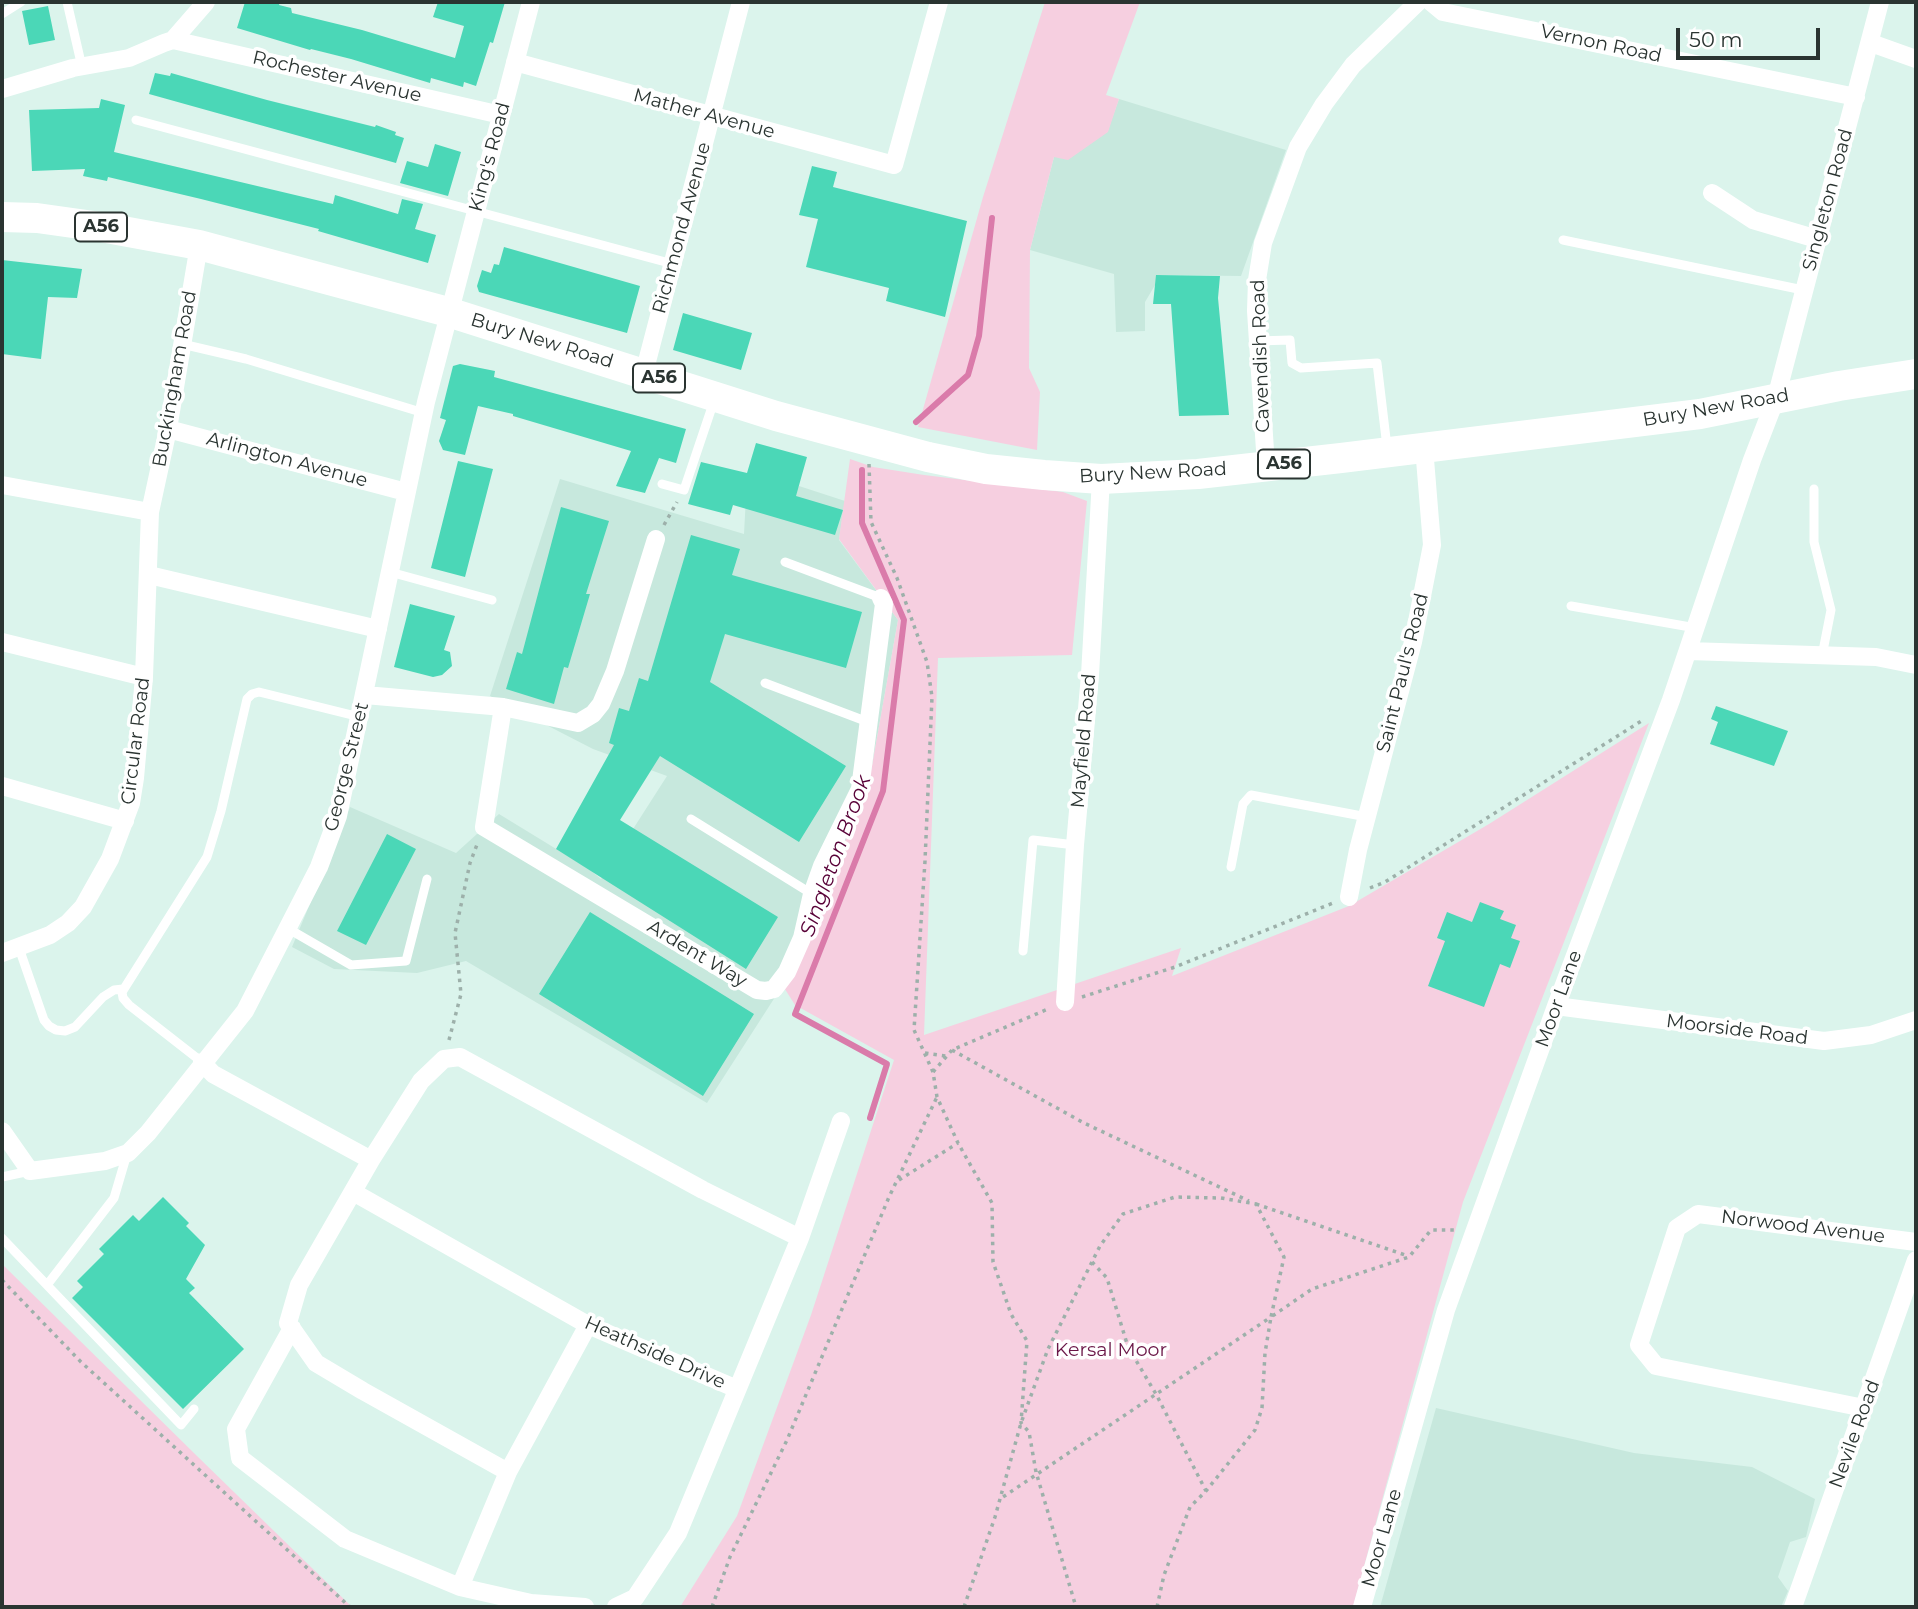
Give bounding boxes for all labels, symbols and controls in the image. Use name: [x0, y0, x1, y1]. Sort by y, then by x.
scale bar: [1680, 14, 1824, 58]
street label: Vernon Road: [1538, 20, 1664, 68]
text: 50 m: [1689, 27, 1743, 52]
street label: Rochester Avenue: [250, 46, 424, 108]
street label: Mather Avenue: [631, 84, 777, 144]
street label: King's Road: [464, 100, 516, 214]
street label: Singleton Road: [1798, 127, 1858, 273]
street label: Richmond Avenue: [648, 140, 716, 316]
road number: A56: [75, 212, 127, 242]
street label: Cavendish Road: [1247, 279, 1275, 433]
street label: Buckingham Road: [148, 289, 202, 469]
street label: Bury New Road: [468, 308, 616, 374]
road number: A56: [633, 364, 685, 392]
street label: Bury New Road: [1641, 384, 1791, 432]
street label: Arlington Avenue: [204, 428, 370, 492]
road number: A56: [1258, 450, 1310, 478]
street label: Bury New Road: [1079, 458, 1227, 488]
street label: Saint Paul's Road: [1372, 591, 1434, 755]
street label: Mayfield Road: [1067, 673, 1101, 809]
street label: Circular Road: [117, 676, 155, 806]
street label: George Street: [320, 700, 374, 834]
water label: Singleton Brook: [795, 772, 877, 940]
street label: Ardent Way: [643, 915, 751, 993]
street label: Moor Lane: [1531, 948, 1587, 1050]
street label: Moorside Road: [1665, 1010, 1809, 1050]
street label: Norwood Avenue: [1720, 1206, 1886, 1248]
street label: Heathside Drive: [581, 1312, 729, 1394]
park label: Kersal Moor: [1055, 1339, 1167, 1361]
street label: Nevile Road: [1825, 1377, 1885, 1491]
street label: Moor Lane: [1357, 1486, 1407, 1590]

